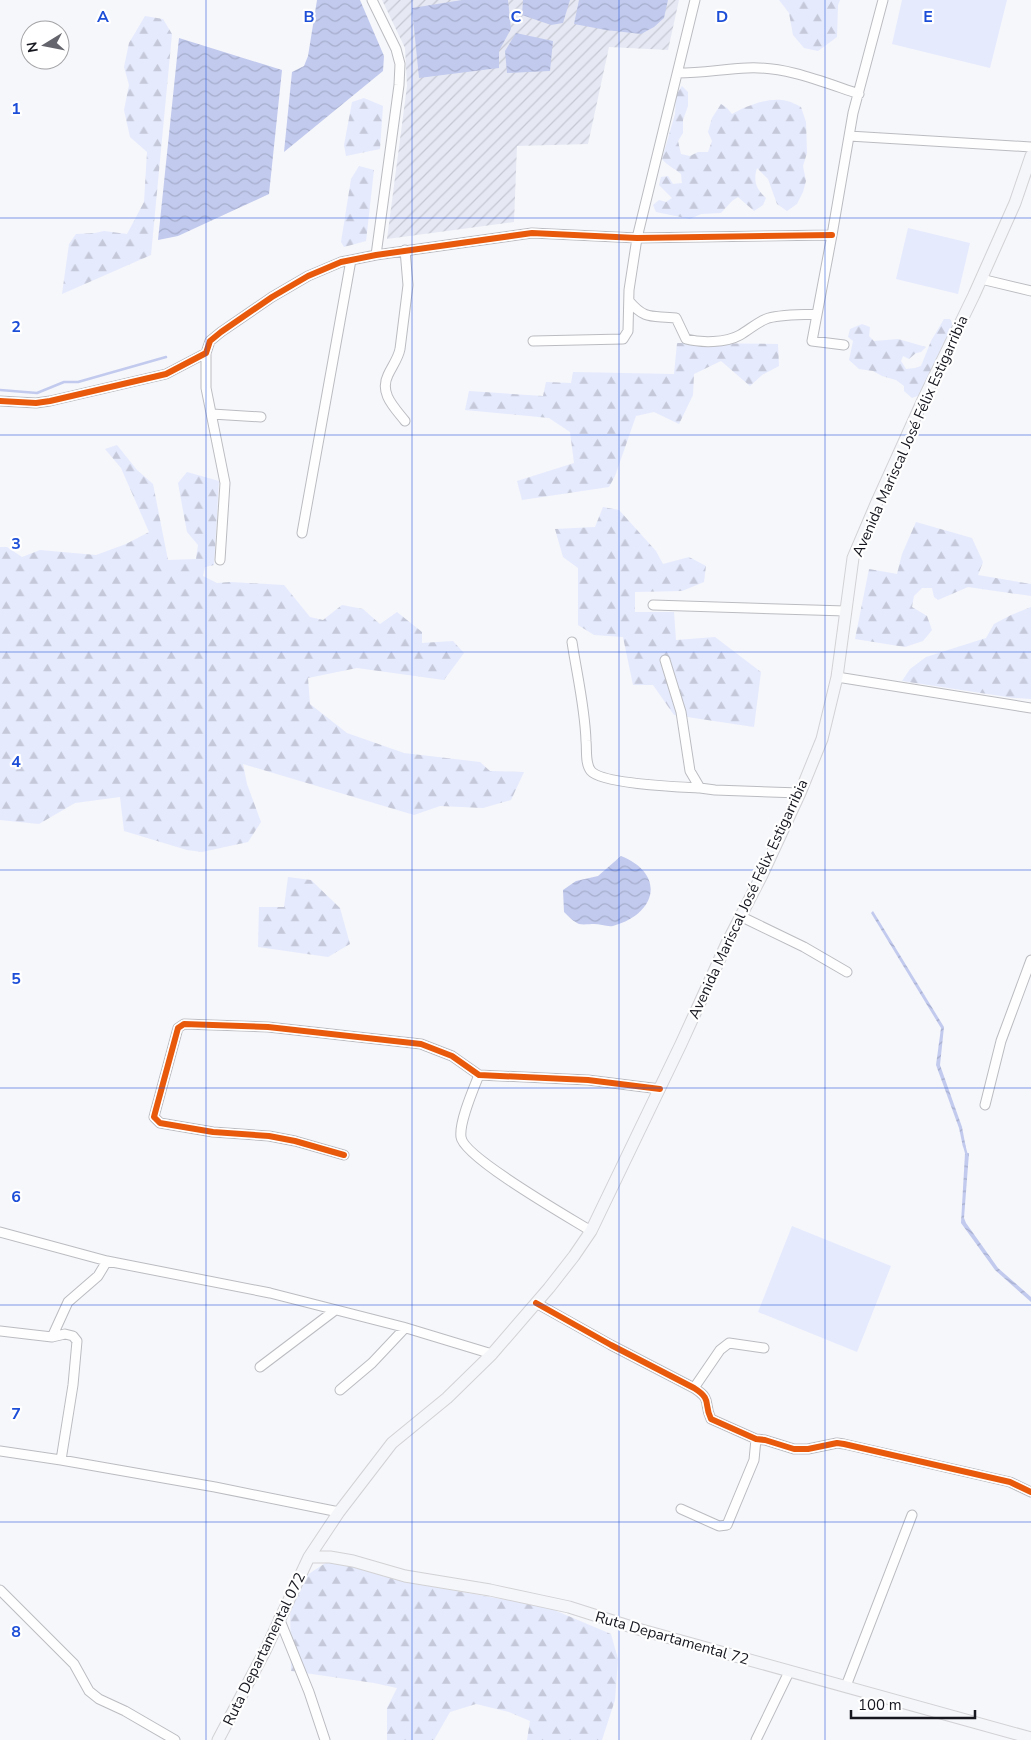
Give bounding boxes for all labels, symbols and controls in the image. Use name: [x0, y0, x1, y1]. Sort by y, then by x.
text: A: [97, 6, 109, 28]
text: B: [303, 6, 315, 28]
text: C: [511, 6, 522, 28]
text: D: [716, 6, 728, 28]
text: E: [923, 6, 933, 28]
north arrow: [20, 20, 70, 70]
text: N: [22, 40, 43, 54]
text: 1: [11, 98, 21, 120]
street label: Avenida Mariscal José Félix Estigarribia: [848, 312, 972, 560]
text: 2: [11, 316, 21, 338]
text: 3: [11, 533, 21, 555]
text: 4: [11, 751, 21, 773]
street label: Avenida Mariscal José Félix Estigarribia: [684, 776, 812, 1022]
text: 5: [11, 968, 21, 990]
text: 6: [11, 1186, 21, 1208]
text: 7: [11, 1403, 21, 1425]
street label: Ruta Departamental 072: [218, 1569, 310, 1729]
street label: Ruta Departamental 72: [593, 1606, 751, 1670]
text: 8: [11, 1621, 21, 1643]
scale bar: [851, 1688, 975, 1720]
text: 100 m: [858, 1695, 902, 1715]

